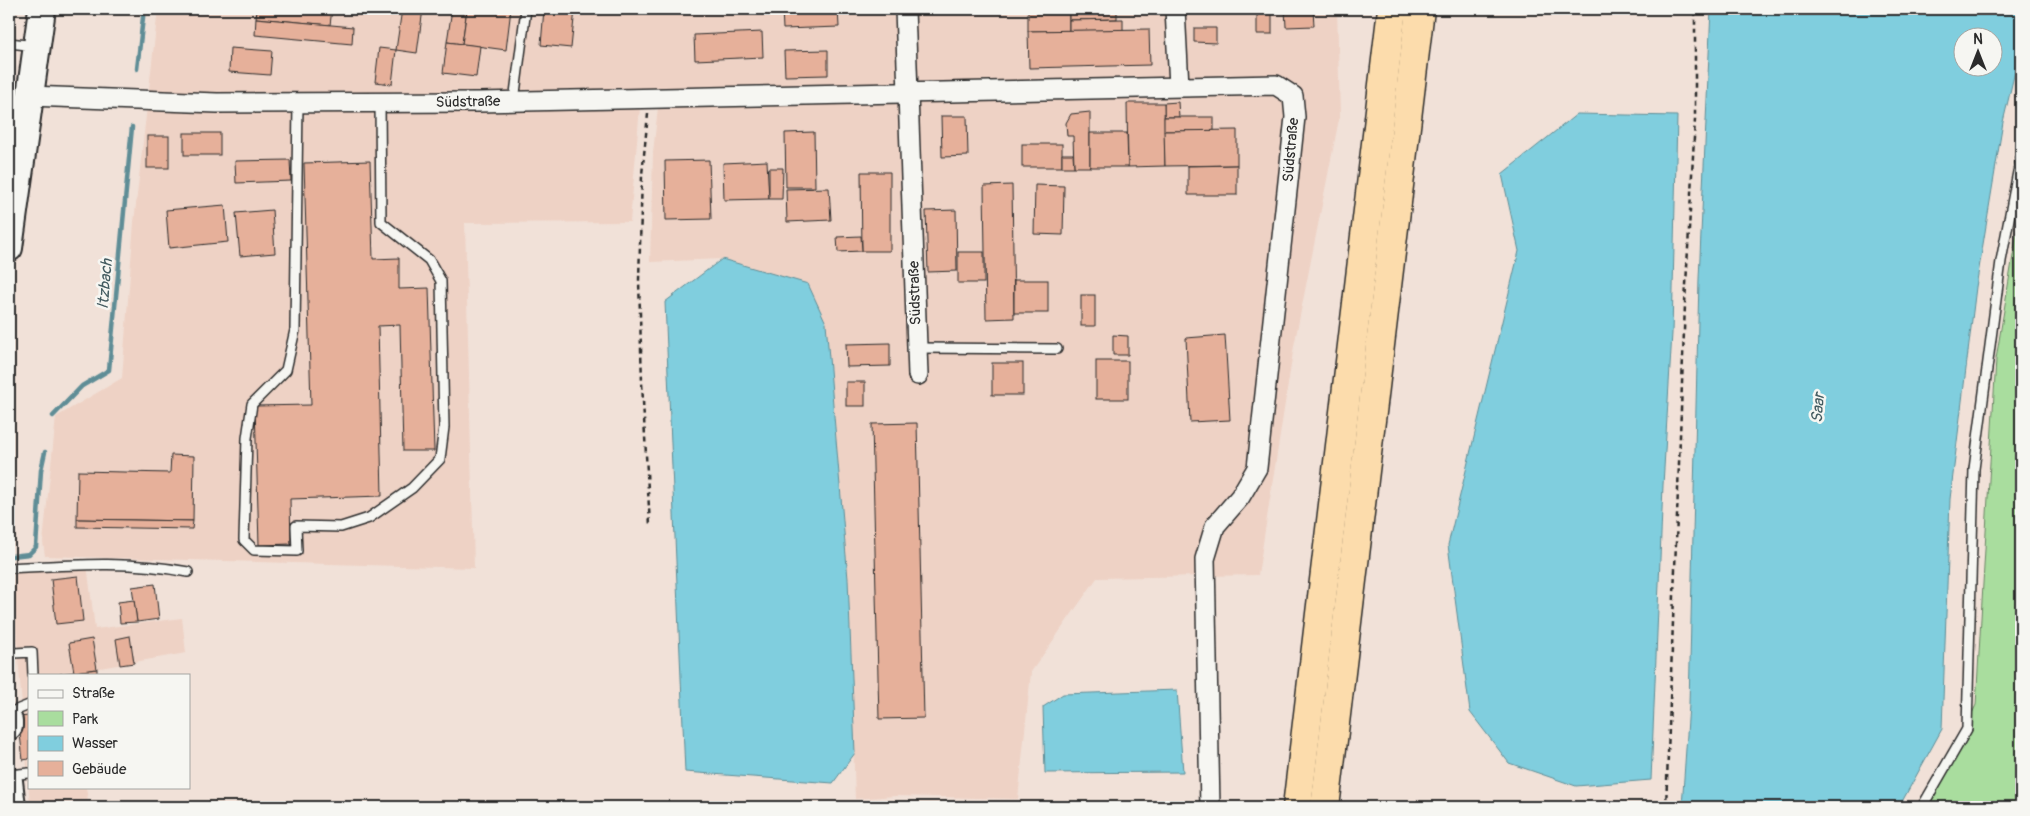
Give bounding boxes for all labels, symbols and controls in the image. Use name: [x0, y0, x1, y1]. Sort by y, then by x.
north arrow: [1952, 28, 2002, 78]
text: N: [1973, 31, 1983, 48]
street label: Südstraße: [436, 92, 501, 112]
street label: Südstraße: [1279, 116, 1303, 183]
water label: Itzbach: [93, 257, 117, 310]
street label: Südstraße: [904, 260, 926, 326]
water label: Saar: [1807, 390, 1829, 424]
legend: [28, 674, 190, 788]
text: Straße: [72, 684, 115, 703]
text: Park: [72, 710, 99, 729]
text: Wasser: [72, 734, 119, 753]
text: Gebäude: [72, 760, 127, 779]

